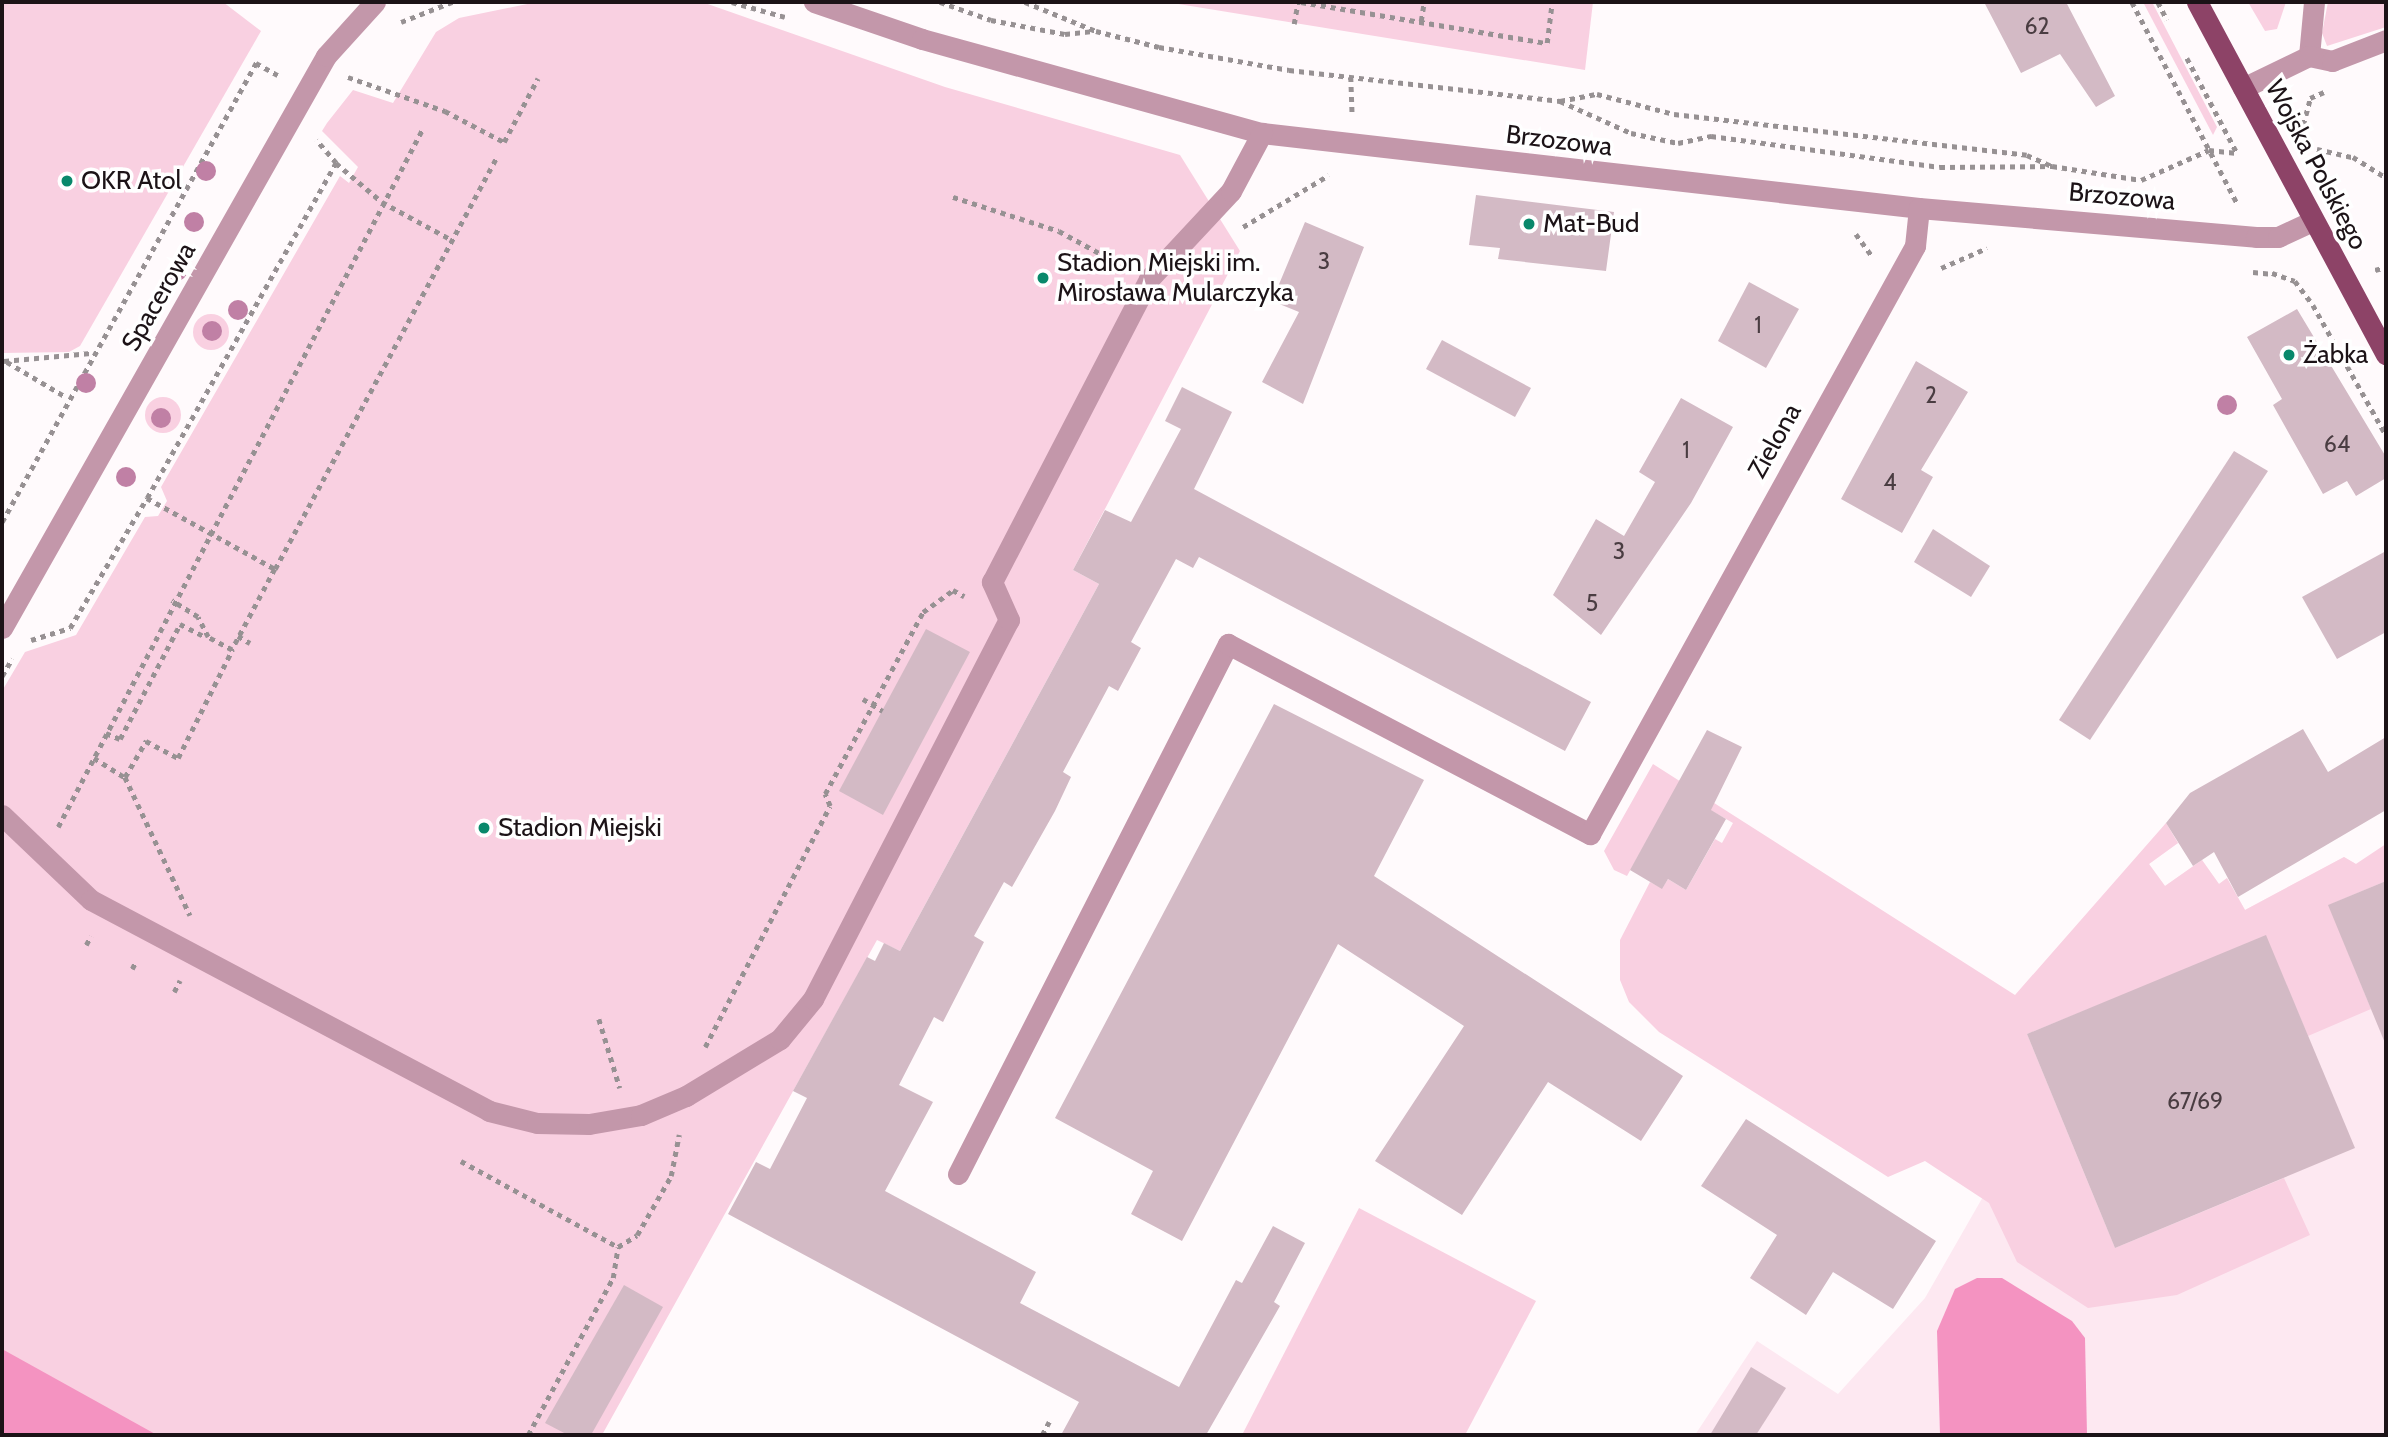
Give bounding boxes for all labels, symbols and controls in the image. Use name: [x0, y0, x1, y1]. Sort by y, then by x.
house number: 62: [2024, 12, 2050, 40]
street label: Wojska Polskiego: [2258, 75, 2374, 255]
street label: Brzozowa: [1504, 119, 1614, 163]
place label: OKR Atol: [81, 165, 182, 197]
marker: OKR Atol: [59, 173, 75, 189]
street label: Brzozowa: [2067, 177, 2177, 217]
place label: Mat-Bud: [1543, 208, 1639, 240]
marker: Mat-Bud: [1521, 216, 1537, 232]
street label: Spacerowa: [115, 237, 203, 357]
place label: Stadion Miejski im. Mirosława Mularczyka: [1057, 247, 1294, 308]
house number: 3: [1318, 247, 1330, 275]
marker: Stadion Miejski im. Mirosława Mularczyka: [1035, 270, 1051, 286]
house number: 1: [1754, 311, 1762, 339]
place label: Żabka: [2303, 339, 2368, 371]
marker: Żabka: [2281, 347, 2297, 363]
house number: 2: [1925, 381, 1937, 409]
street label: Zielona: [1742, 398, 1808, 484]
house number: 64: [2324, 430, 2350, 458]
house number: 1: [1682, 436, 1690, 464]
house number: 4: [1883, 468, 1897, 496]
house number: 3: [1613, 537, 1625, 565]
house number: 5: [1586, 589, 1598, 617]
place label: Stadion Miejski: [498, 812, 662, 844]
marker: Stadion Miejski: [476, 820, 492, 836]
house number: 67/69: [2167, 1087, 2223, 1115]

